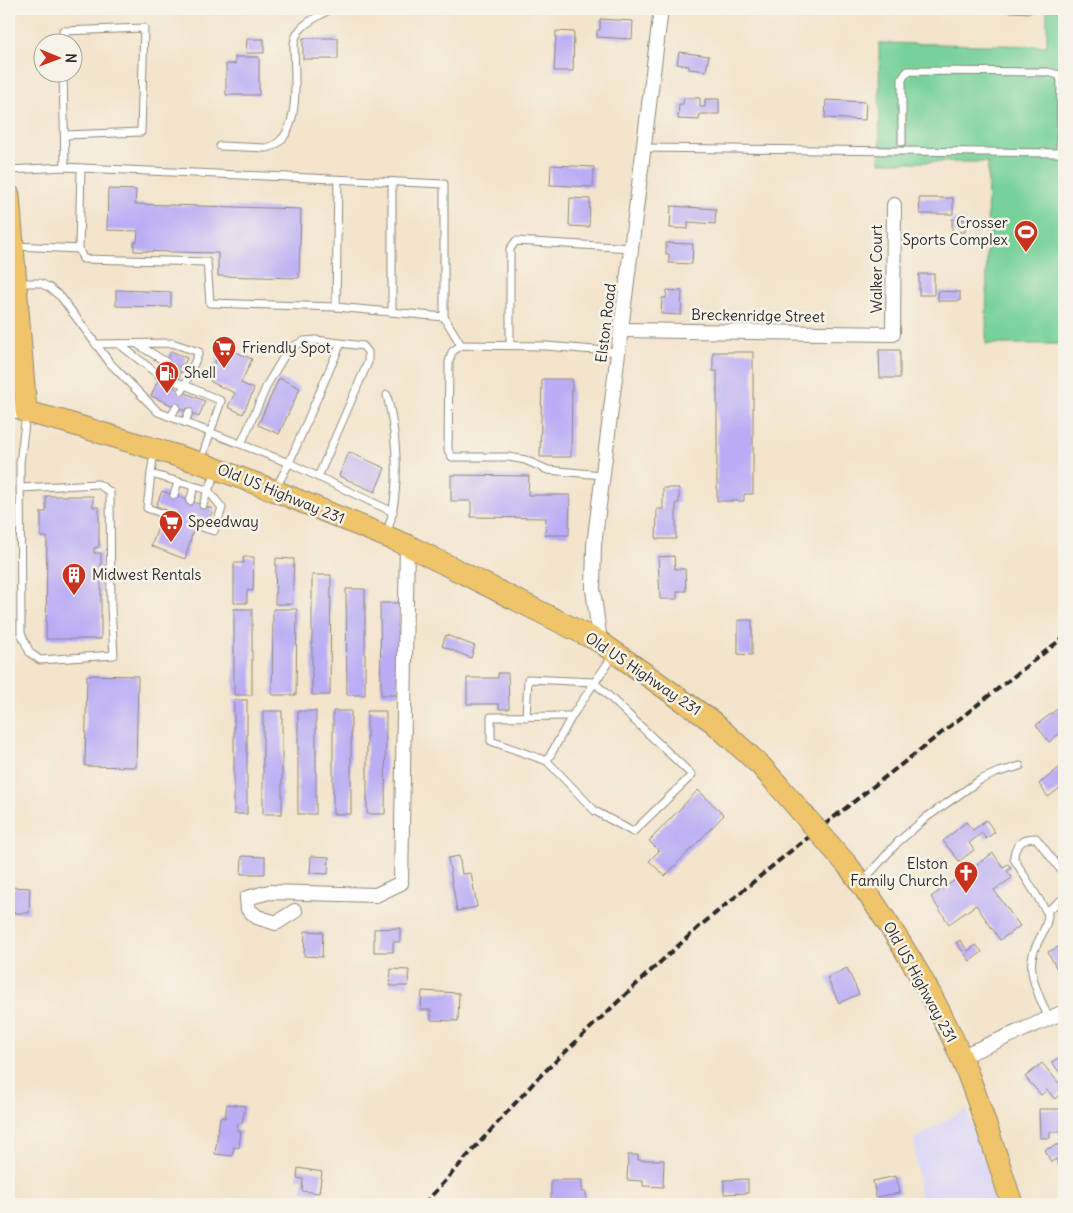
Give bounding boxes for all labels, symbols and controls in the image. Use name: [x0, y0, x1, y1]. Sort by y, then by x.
north arrow: [32, 32, 82, 82]
text: N: [62, 53, 80, 63]
place label: Crosser Sports Complex: [902, 213, 1009, 249]
sports icon: Crosser Sports Complex: [1013, 219, 1039, 253]
street label: Walker Court: [867, 225, 886, 313]
street label: Elston Road: [591, 282, 620, 364]
street label: Breckenridge Street: [691, 305, 825, 326]
supermarket icon: Friendly Spot: [211, 335, 237, 369]
place label: Friendly Spot: [242, 338, 331, 357]
fuel station icon: Shell: [154, 360, 180, 394]
place label: Shell: [184, 363, 216, 382]
street label: Old US Highway 231: [215, 459, 348, 528]
supermarket icon: Speedway: [158, 509, 184, 543]
place label: Speedway: [188, 512, 259, 531]
building icon: Midwest Rentals: [61, 562, 87, 596]
place label: Midwest Rentals: [92, 565, 201, 584]
street label: Old US Highway 231: [582, 628, 705, 719]
place label: Elston Family Church: [850, 854, 948, 890]
church icon: Elston Family Church: [953, 860, 979, 894]
street label: Old US Highway 231: [879, 918, 962, 1046]

